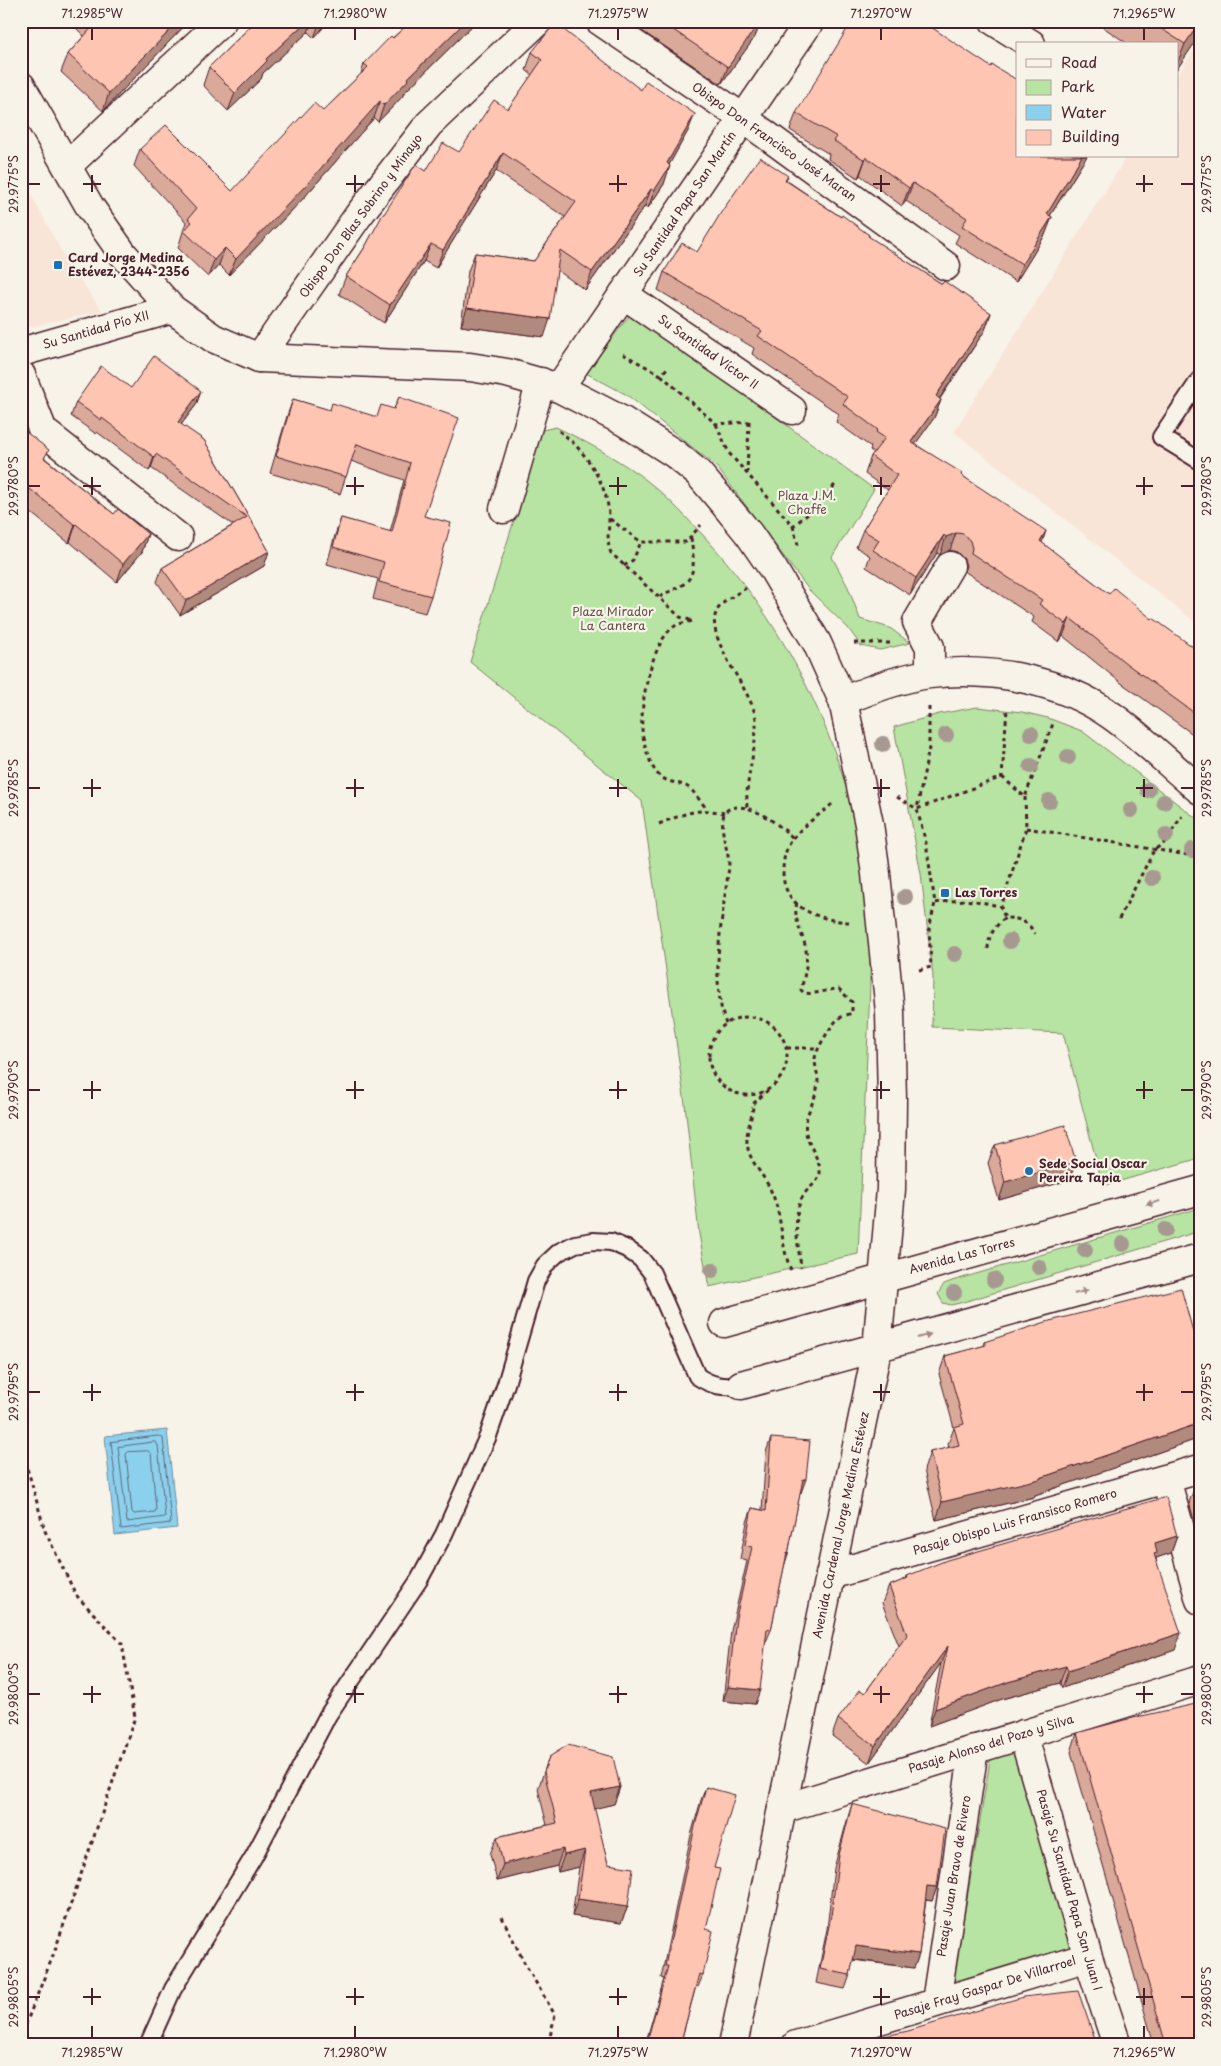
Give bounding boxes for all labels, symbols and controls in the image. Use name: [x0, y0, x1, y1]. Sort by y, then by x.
text: 71.2985°W: [61, 4, 124, 22]
text: 71.2980°W: [323, 4, 387, 22]
text: 71.2975°W: [588, 4, 649, 22]
text: 71.2970°W: [850, 4, 912, 22]
text: 71.2965°W: [1113, 4, 1176, 22]
legend: [1016, 42, 1178, 158]
text: Road: [1061, 50, 1097, 73]
text: Park: [1061, 74, 1095, 97]
street label: Obispo Don Francisco José Maran: [689, 77, 860, 205]
text: Water: [1061, 100, 1106, 123]
text: Building: [1061, 124, 1120, 147]
street label: Su Santidad Papa San Martín: [628, 127, 740, 280]
street label: Obispo Don Blas Sobrino y Minayo: [294, 129, 426, 301]
text: 29.9775°S: [4, 155, 22, 213]
text: 29.9775°S: [1197, 155, 1215, 213]
place label: Card Jorge Medina Estévez, 2344-2356: [68, 248, 190, 280]
marker: Card Jorge Medina Estévez, 2344-2356: [52, 259, 64, 271]
street label: Su Santidad Pío XII: [40, 305, 151, 353]
street label: Su Santidad Víctor II: [655, 310, 763, 393]
text: 29.9780°S: [4, 456, 22, 516]
text: 29.9780°S: [1197, 456, 1215, 516]
park label: Plaza J.M. Chaffe: [778, 486, 836, 518]
park label: Plaza Mirador La Cantera: [572, 602, 654, 634]
text: 29.9785°S: [4, 759, 22, 817]
text: 29.9785°S: [1197, 759, 1215, 817]
place label: Las Torres: [955, 883, 1018, 901]
marker: Las Torres: [939, 887, 951, 899]
text: 29.9790°S: [4, 1060, 22, 1120]
text: 29.9790°S: [1197, 1060, 1215, 1120]
place label: Sede Social Oscar Pereira Tapia: [1039, 1154, 1148, 1186]
marker: Sede Social Oscar Pereira Tapia: [1023, 1165, 1035, 1177]
one-way arrow: [1145, 1200, 1160, 1208]
street label: Avenida Las Torres: [907, 1232, 1017, 1278]
one-way arrow: [1073, 1287, 1088, 1295]
one-way arrow: [917, 1331, 932, 1339]
text: 29.9795°S: [4, 1363, 22, 1421]
text: 29.9795°S: [1197, 1363, 1215, 1421]
street label: Avenida Cardenal Jorge Medina Estévez: [807, 1410, 873, 1640]
street label: Pasaje Obispo Luis Fransisco Romero: [911, 1483, 1119, 1559]
text: 29.9800°S: [4, 1663, 22, 1725]
text: 29.9800°S: [1197, 1663, 1215, 1725]
street label: Pasaje Alonso del Pozo y Silva: [906, 1709, 1076, 1777]
street label: Pasaje Su Santidad Papa San Juan I: [1033, 1787, 1107, 1992]
street label: Pasaje Juan Bravo de Rivero: [931, 1794, 975, 1958]
street label: Pasaje Fray Gaspar De Villarroel: [892, 1951, 1078, 2023]
text: 29.9805°S: [4, 1967, 22, 2027]
text: 29.9805°S: [1197, 1967, 1215, 2027]
text: 71.2985°W: [61, 2043, 124, 2061]
text: 71.2980°W: [323, 2043, 387, 2061]
text: 71.2975°W: [588, 2043, 649, 2061]
text: 71.2970°W: [850, 2043, 912, 2061]
text: 71.2965°W: [1113, 2043, 1176, 2061]

